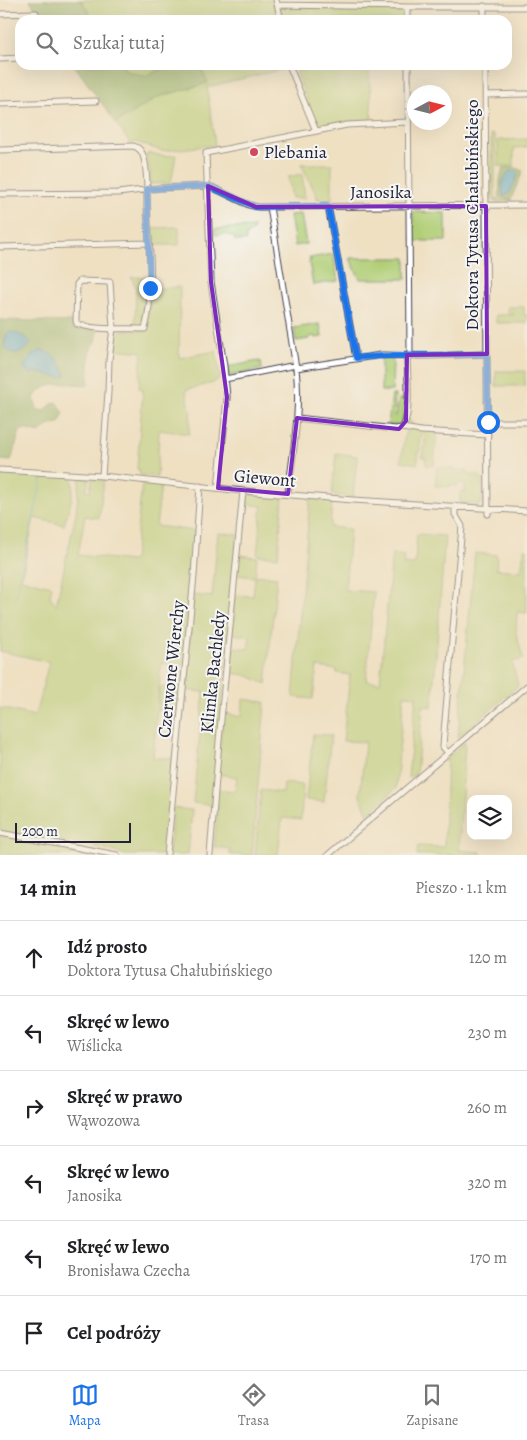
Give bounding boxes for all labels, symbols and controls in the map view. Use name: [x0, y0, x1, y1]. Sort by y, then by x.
search box: [15, 15, 512, 70]
icon: search: [33, 29, 61, 57]
text: Szukaj tutaj: [73, 30, 165, 56]
north arrow: [407, 85, 452, 130]
street label: Doktora Tytusa Chałubińskiego: [460, 99, 484, 331]
place label: Plebania: [264, 140, 328, 164]
marker: Plebania: [248, 146, 260, 158]
street label: Janosika: [350, 180, 413, 204]
route end: [139, 277, 162, 300]
route start: [477, 411, 500, 434]
street label: Giewont: [233, 463, 297, 493]
street label: Czerwone Wierchy: [152, 598, 190, 739]
street label: Klimka Bachledy: [195, 609, 231, 734]
map controls: [467, 795, 512, 840]
button: layers: [467, 795, 512, 840]
scale bar: [15, 820, 131, 843]
text: 200 m: [22, 822, 58, 841]
text: 14 min: [20, 874, 77, 902]
text: Pieszo · 1.1 km: [415, 877, 507, 899]
text: Idź prosto: [67, 934, 147, 960]
icon: ahead: [20, 944, 48, 972]
text: 120 m: [469, 947, 507, 969]
text: Doktora Tytusa Chałubińskiego: [67, 960, 273, 982]
text: Skręć w lewo: [67, 1009, 170, 1035]
icon: left: [20, 1019, 48, 1047]
text: 230 m: [468, 1022, 507, 1044]
text: Wiślicka: [67, 1035, 123, 1057]
text: Skręć w prawo: [67, 1084, 182, 1110]
icon: right: [20, 1094, 48, 1122]
text: 260 m: [467, 1097, 507, 1119]
text: Wąwozowa: [67, 1110, 140, 1132]
text: Skręć w lewo: [67, 1159, 170, 1185]
icon: left: [20, 1169, 48, 1197]
text: 320 m: [468, 1172, 507, 1194]
text: Janosika: [67, 1185, 122, 1207]
text: Skręć w lewo: [67, 1234, 170, 1260]
icon: left: [20, 1244, 48, 1272]
text: 170 m: [470, 1247, 507, 1269]
text: Bronisława Czecha: [67, 1260, 190, 1282]
icon: arrive: [20, 1319, 48, 1347]
text: Cel podróży: [67, 1320, 160, 1346]
tab: Mapa: [69, 1381, 101, 1430]
tab: Trasa: [238, 1381, 269, 1430]
tab: Zapisane: [406, 1381, 458, 1430]

